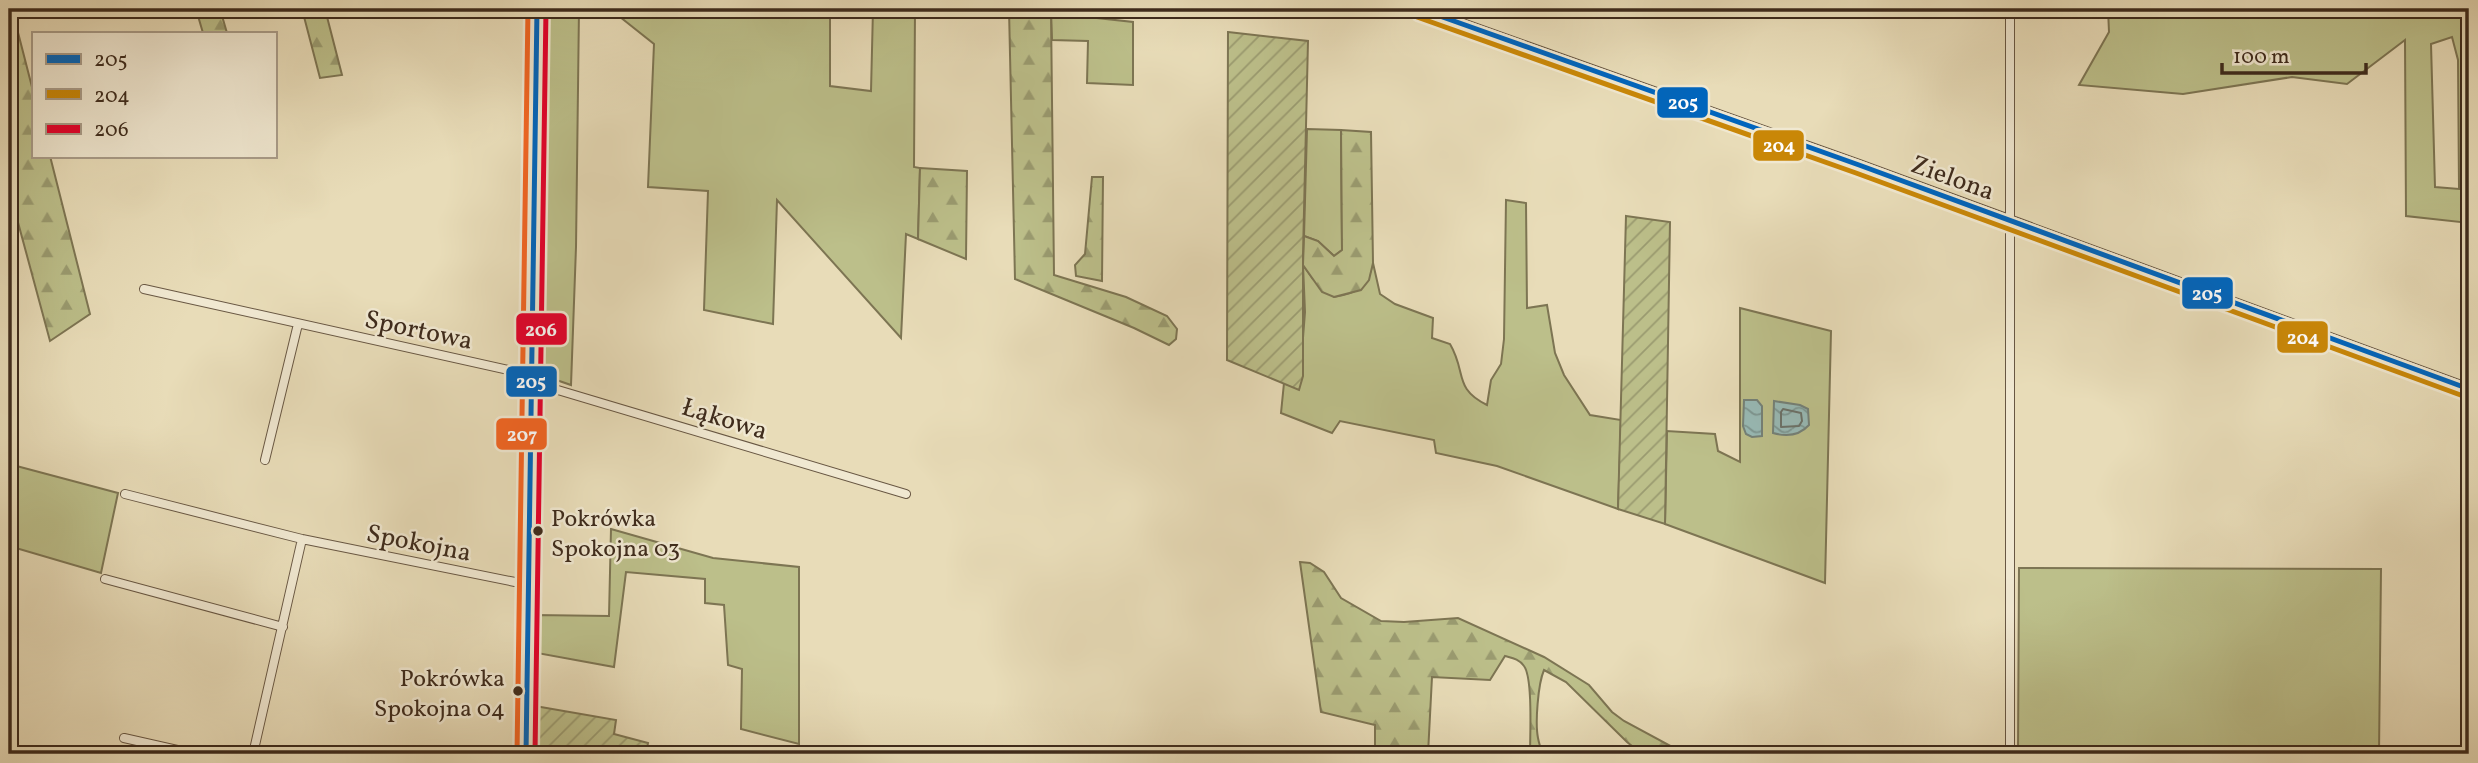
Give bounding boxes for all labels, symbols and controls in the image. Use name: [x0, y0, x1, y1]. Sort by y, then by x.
legend: [32, 32, 276, 158]
scale bar: [2222, 32, 2366, 76]
text: 100 m: [2233, 43, 2290, 72]
text: 205: [94, 46, 128, 75]
text: 204: [94, 82, 130, 111]
line badge: 205: [1656, 86, 1709, 119]
text: 205: [1668, 91, 1698, 117]
text: 206: [94, 116, 129, 145]
line badge: 204: [1752, 129, 1805, 162]
text: 204: [1763, 134, 1795, 160]
street label: Zielona: [1905, 147, 1999, 211]
line badge: 205: [2181, 276, 2234, 310]
text: 205: [2192, 282, 2222, 308]
street label: Sportowa: [361, 302, 476, 360]
line badge: 206: [515, 312, 568, 346]
text: 206: [525, 318, 557, 344]
line badge: 204: [2276, 320, 2329, 354]
text: 204: [2287, 326, 2319, 352]
line badge: 205: [505, 365, 558, 398]
text: 205: [516, 370, 546, 396]
street label: Łąkowa: [677, 390, 772, 450]
line badge: 207: [495, 417, 548, 451]
text: 207: [507, 423, 537, 449]
place label: Pokrówka Spokojna 03: [551, 503, 680, 567]
street label: Spokojna: [363, 516, 474, 572]
marker: Pokrówka Spokojna 03: [531, 524, 545, 538]
place label: Pokrówka Spokojna 04: [374, 663, 505, 727]
marker: Pokrówka Spokojna 04: [511, 684, 525, 698]

